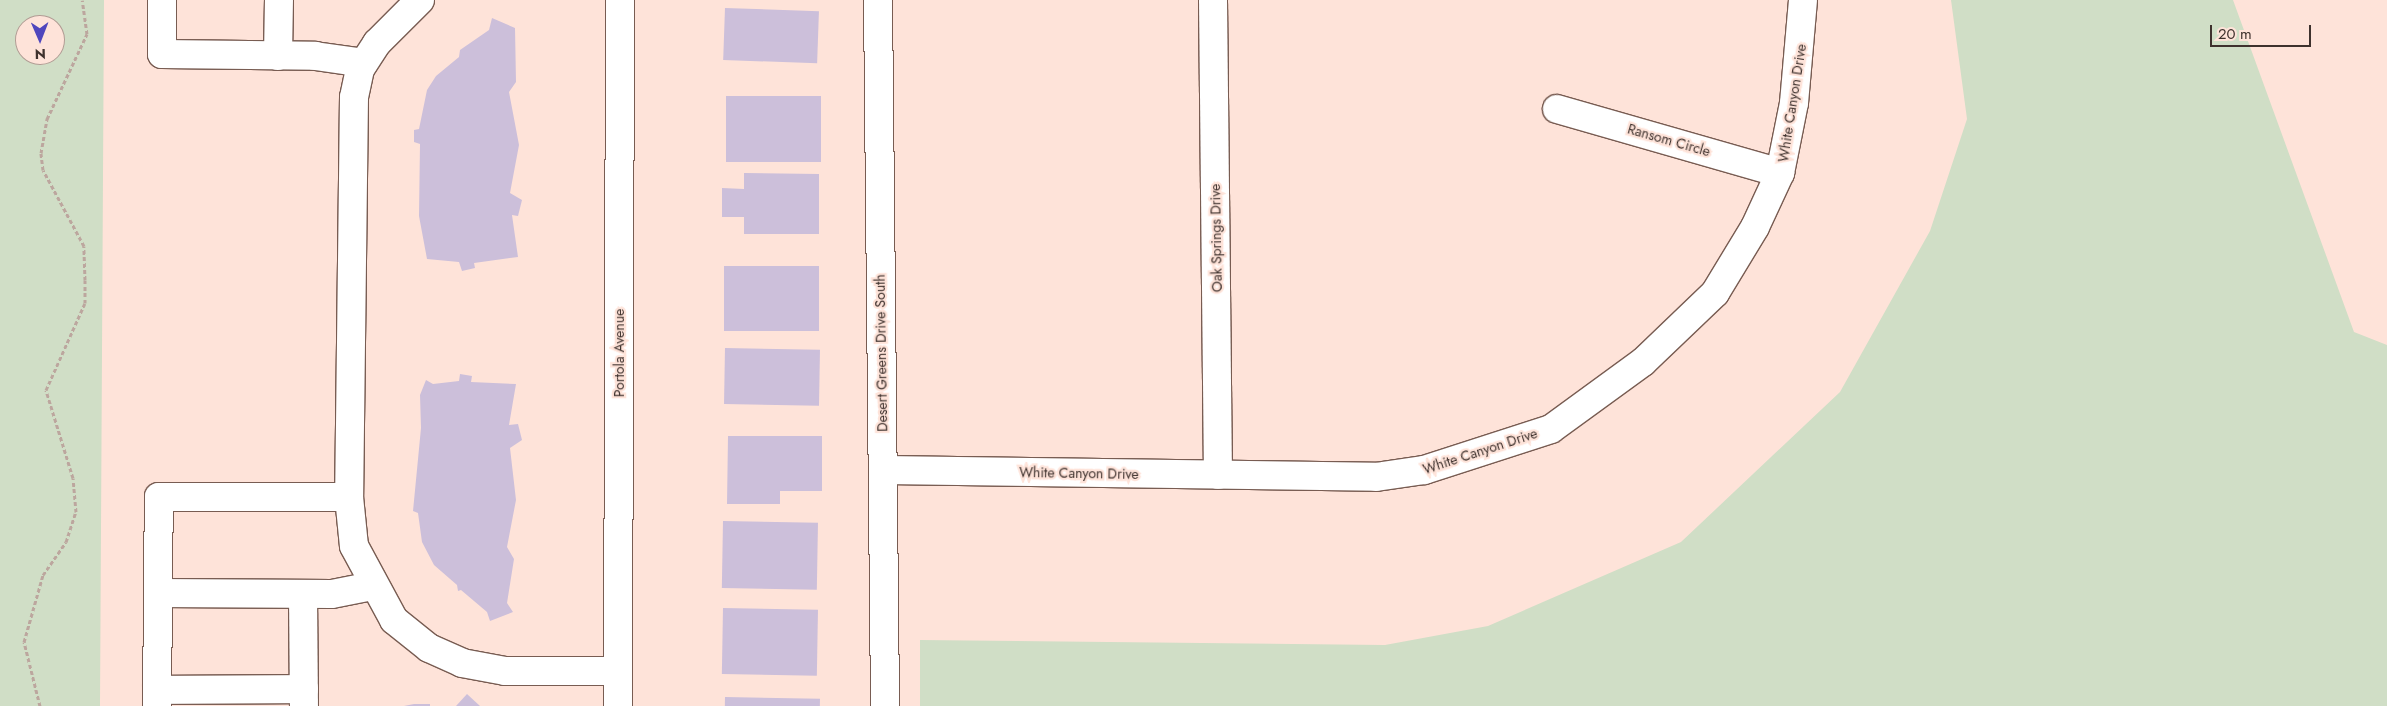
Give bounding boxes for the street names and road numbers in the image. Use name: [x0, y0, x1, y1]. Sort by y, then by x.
street label: White Canyon Drive: [1774, 43, 1810, 163]
street label: Ransom Circle: [1626, 120, 1712, 160]
street label: Oak Springs Drive: [1207, 184, 1225, 292]
street label: Desert Greens Drive South: [871, 274, 891, 432]
street label: Portola Avenue: [611, 309, 627, 397]
street label: White Canyon Drive: [1421, 425, 1539, 477]
street label: White Canyon Drive: [1019, 464, 1139, 482]

